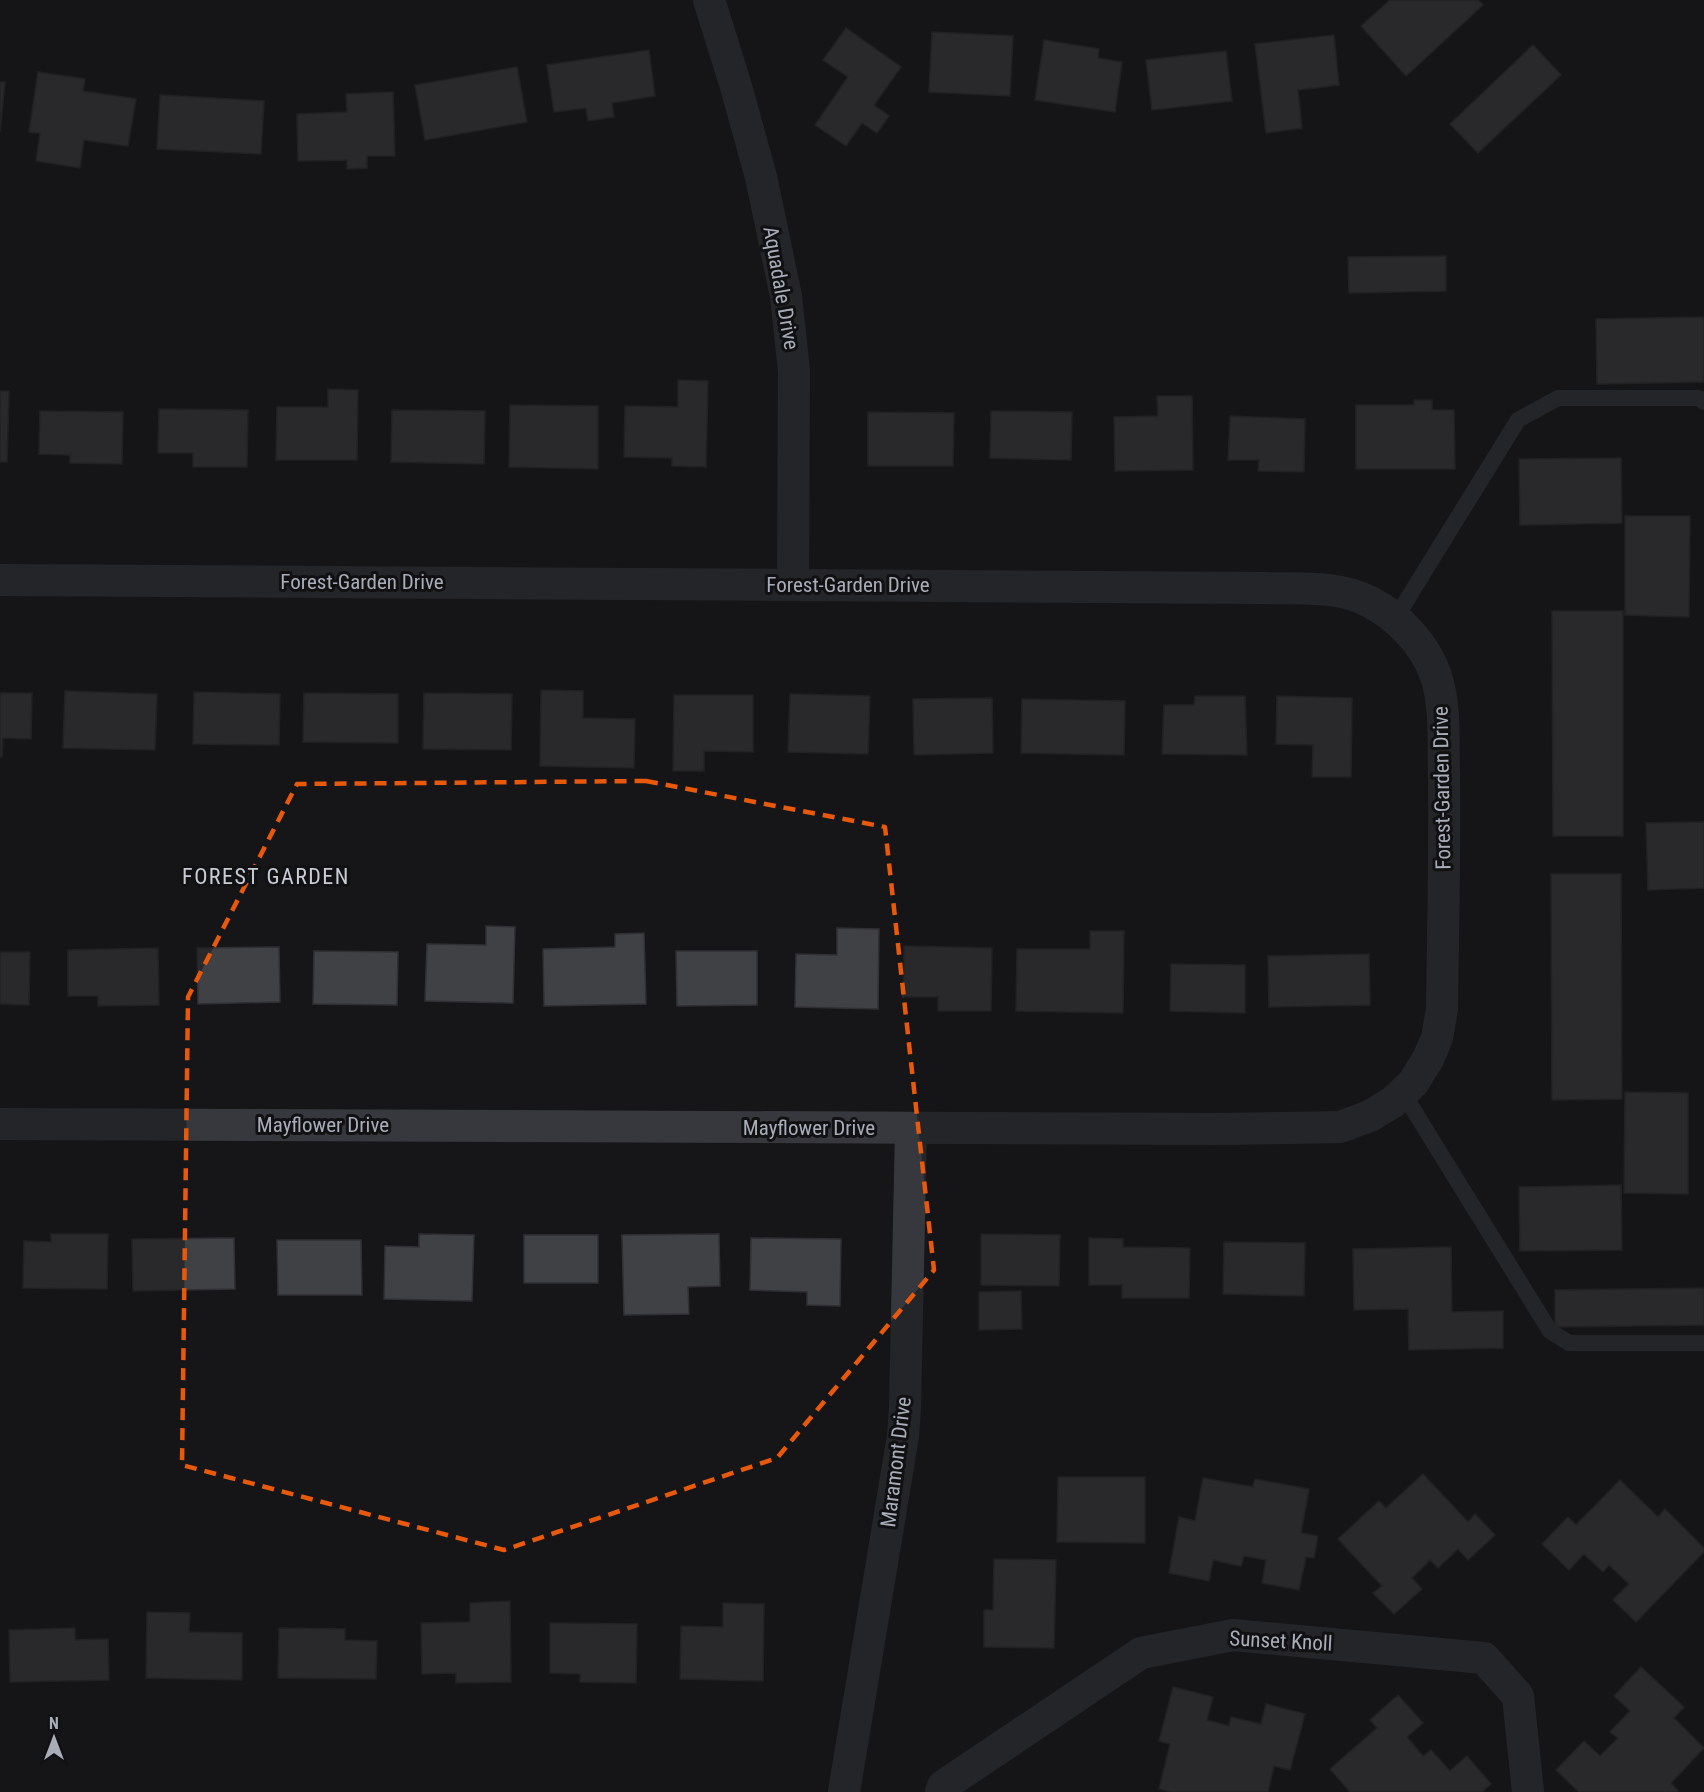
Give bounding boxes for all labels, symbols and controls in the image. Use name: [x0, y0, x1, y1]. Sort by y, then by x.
street label: Aquadale Drive: [758, 225, 804, 352]
street label: Forest-Garden Drive: [280, 570, 444, 594]
street label: Forest-Garden Drive: [766, 573, 930, 597]
street label: Forest-Garden Drive: [1429, 706, 1455, 870]
district label: FOREST GARDEN: [182, 864, 350, 889]
street label: Mayflower Drive: [257, 1113, 389, 1137]
street label: Mayflower Drive: [743, 1116, 875, 1140]
street label: Maramont Drive: [876, 1395, 916, 1529]
street label: Sunset Knoll: [1229, 1626, 1333, 1656]
north arrow: [24, 1708, 84, 1768]
text: N: [49, 1714, 59, 1733]

